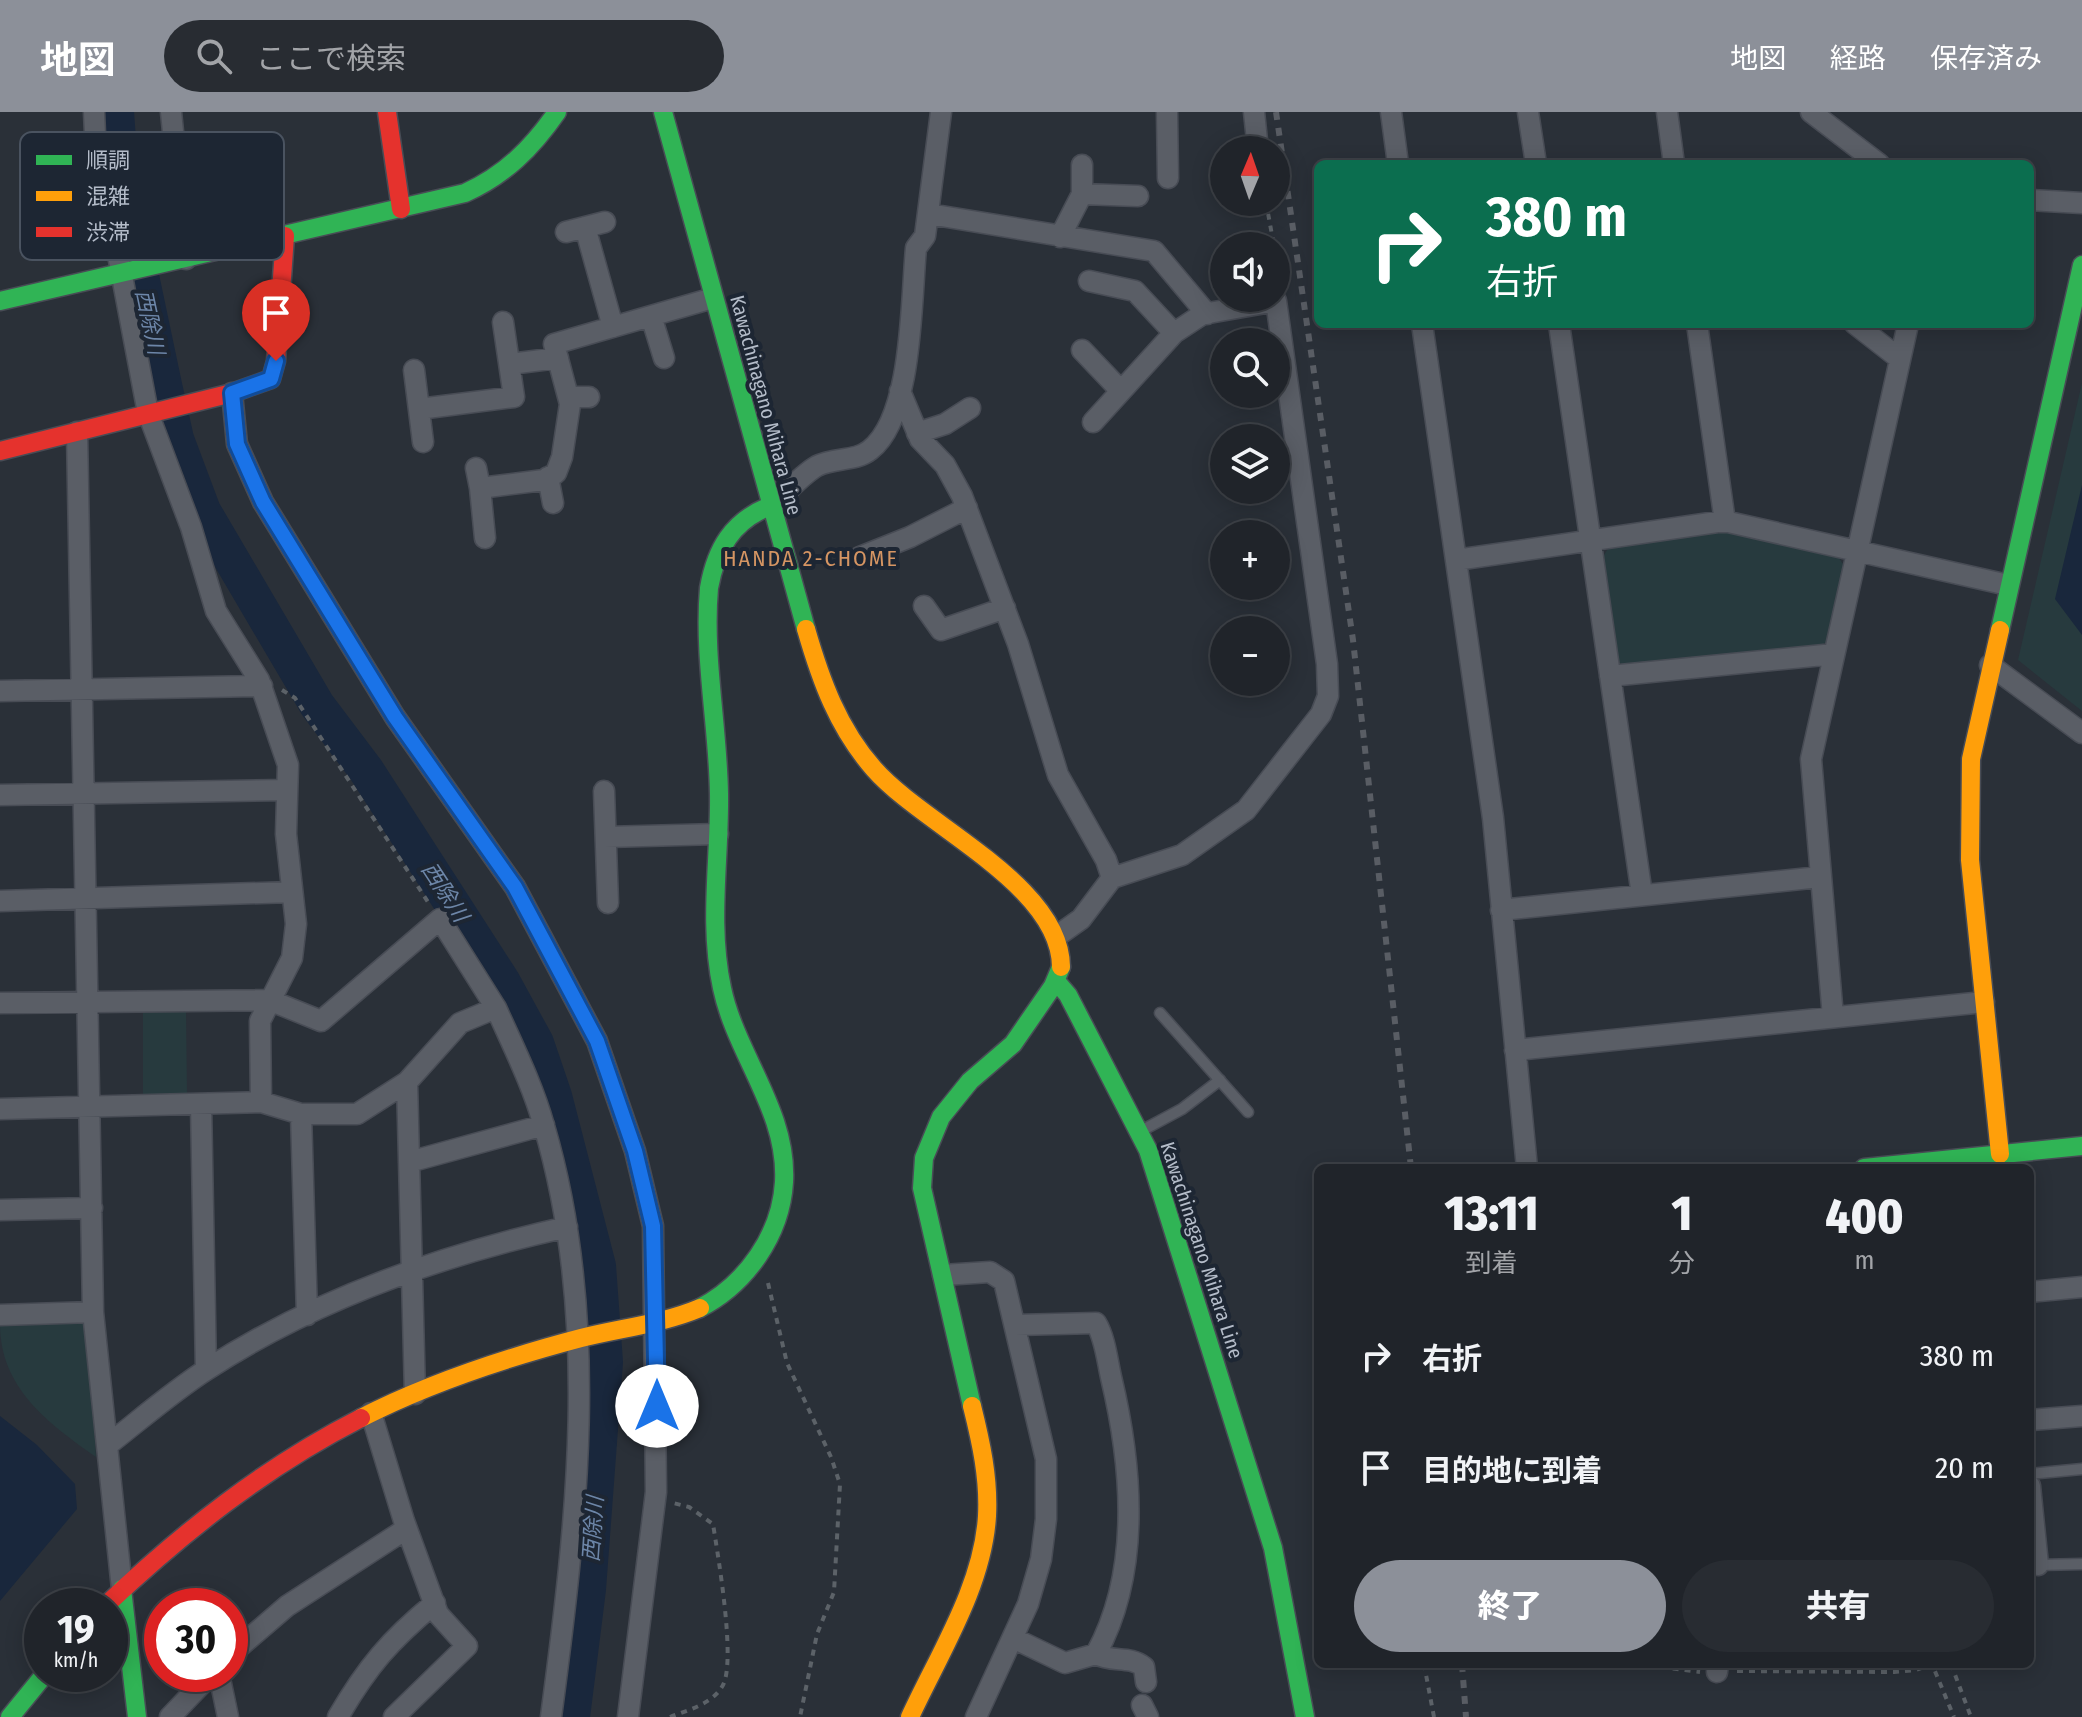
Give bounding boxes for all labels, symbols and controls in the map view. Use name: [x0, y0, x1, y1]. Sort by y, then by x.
search box: [164, 20, 724, 92]
icon: search: [192, 34, 236, 78]
text: 地図: [40, 37, 116, 83]
text: ここで検索: [256, 41, 406, 77]
text: 地図: [1730, 42, 1786, 75]
text: 経路: [1830, 42, 1886, 75]
text: 保存済み: [1930, 42, 2042, 75]
legend: [20, 132, 284, 260]
north arrow: [1210, 136, 1290, 216]
map controls: [1210, 136, 1290, 696]
text: 順調: [86, 147, 130, 174]
text: 混雑: [86, 183, 130, 210]
text: 380 m: [1486, 184, 1627, 251]
icon: right: [1354, 192, 1458, 296]
text: 渋滞: [86, 219, 130, 246]
button: sound: [1210, 232, 1290, 312]
text: 右折: [1486, 260, 1558, 304]
pin: [242, 279, 310, 361]
water label: 西除川: [130, 287, 170, 359]
icon: arrive: [254, 291, 298, 335]
street label: Kawachinagano Mihara Line: [725, 293, 807, 517]
button: search: [1210, 328, 1290, 408]
button: layers: [1210, 424, 1290, 504]
button: +: [1210, 520, 1290, 600]
district label: HANDA 2-CHOME: [723, 545, 899, 572]
button: −: [1210, 616, 1290, 696]
water label: 西除川: [416, 857, 475, 929]
street label: Kawachinagano Mihara Line: [1156, 1139, 1248, 1361]
text: 13:11: [1444, 1185, 1538, 1243]
text: 1: [1671, 1185, 1692, 1243]
text: 400: [1825, 1188, 1904, 1246]
text: m: [1854, 1245, 1874, 1276]
text: 到着: [1465, 1248, 1517, 1279]
text: 分: [1669, 1248, 1695, 1279]
icon: right: [1354, 1334, 1398, 1378]
text: 380 m: [1920, 1338, 1994, 1374]
text: 右折: [1422, 1341, 1482, 1377]
position arrow: [615, 1364, 699, 1448]
icon: arrive: [1354, 1446, 1398, 1490]
text: 20 m: [1935, 1450, 1994, 1486]
text: 目的地に到着: [1422, 1453, 1602, 1489]
water label: 西除川: [577, 1493, 609, 1563]
button: 終了: [1354, 1560, 1666, 1652]
button: 共有: [1682, 1560, 1994, 1652]
speed limit sign: 30: [144, 1588, 248, 1692]
text: 19: [57, 1606, 95, 1654]
text: km/h: [54, 1648, 98, 1672]

